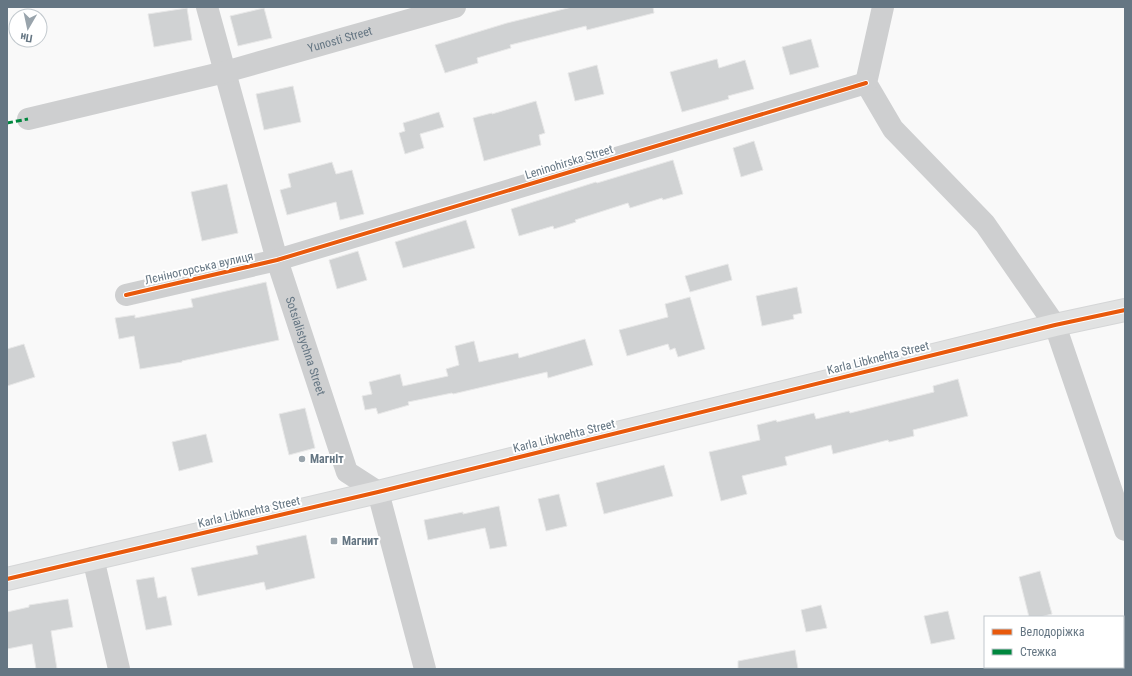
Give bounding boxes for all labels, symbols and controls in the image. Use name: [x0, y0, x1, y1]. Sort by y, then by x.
north arrow: [8, 8, 48, 48]
street label: Yunosti Street: [306, 24, 374, 55]
text: Пн: [19, 30, 34, 45]
street label: Leninohirska Street: [523, 142, 615, 182]
street label: Лєніногорська вулиця: [143, 249, 255, 287]
street label: Sotsialistychna Street: [283, 295, 328, 398]
street label: Karla Libknehta Street: [826, 338, 931, 377]
street label: Karla Libknehta Street: [512, 416, 617, 455]
place label: Магніт: [310, 452, 344, 466]
marker: Магніт: [297, 454, 307, 464]
street label: Karla Libknehta Street: [197, 493, 302, 531]
place label: Магнит: [342, 534, 379, 548]
marker: Магнит: [329, 536, 339, 546]
legend: [984, 616, 1124, 668]
text: Велодоріжка: [1020, 625, 1085, 639]
text: Стежка: [1020, 645, 1057, 659]

